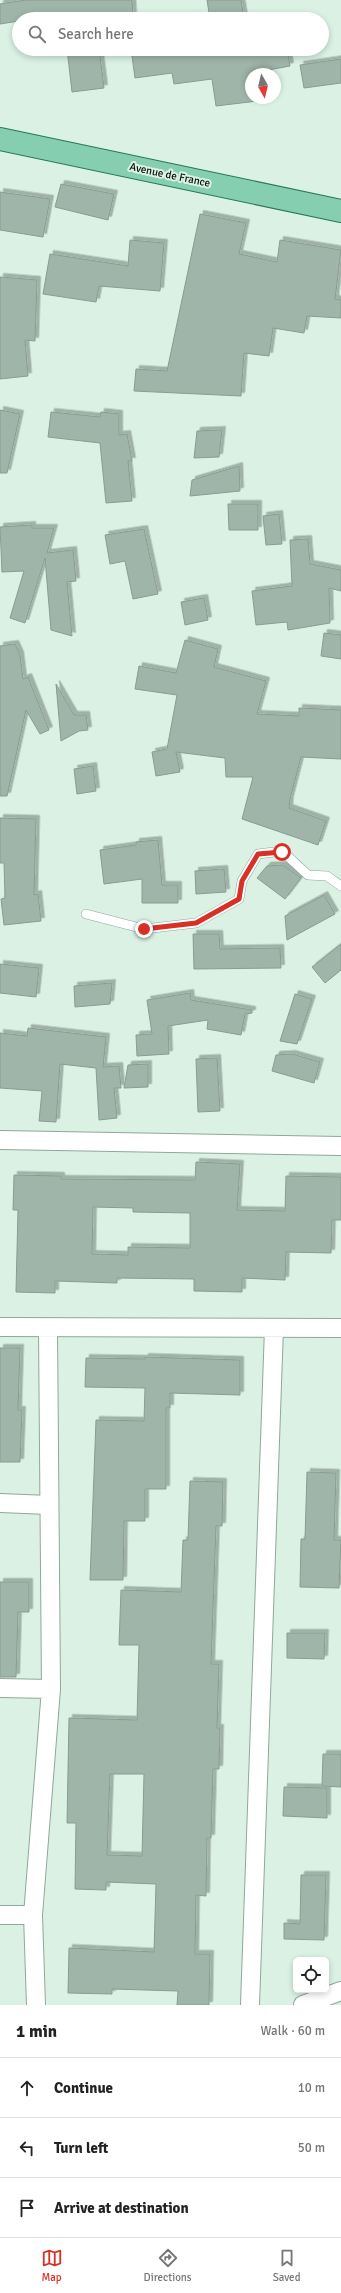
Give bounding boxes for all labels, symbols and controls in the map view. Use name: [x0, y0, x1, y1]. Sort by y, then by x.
search box: [12, 12, 329, 56]
icon: search: [26, 23, 48, 45]
text: Search here: [58, 25, 134, 43]
north arrow: [245, 68, 281, 104]
street label: Avenue de France: [128, 160, 212, 190]
route start: [273, 843, 291, 861]
route end: [135, 920, 153, 938]
map controls: [293, 1957, 329, 1993]
button: locate: [293, 1957, 329, 1993]
text: 1 min: [16, 2021, 57, 2042]
text: Walk · 60 m: [261, 2023, 325, 2039]
icon: ahead: [16, 2077, 38, 2099]
text: Continue: [54, 2079, 113, 2097]
text: 10 m: [298, 2080, 325, 2096]
icon: left: [16, 2137, 38, 2159]
text: Turn left: [54, 2139, 108, 2157]
text: 50 m: [298, 2140, 325, 2156]
icon: arrive: [16, 2197, 38, 2219]
text: Arrive at destination: [54, 2199, 189, 2217]
tab: Map: [41, 2247, 63, 2284]
tab: Directions: [144, 2247, 192, 2284]
tab: Saved: [273, 2247, 300, 2284]

